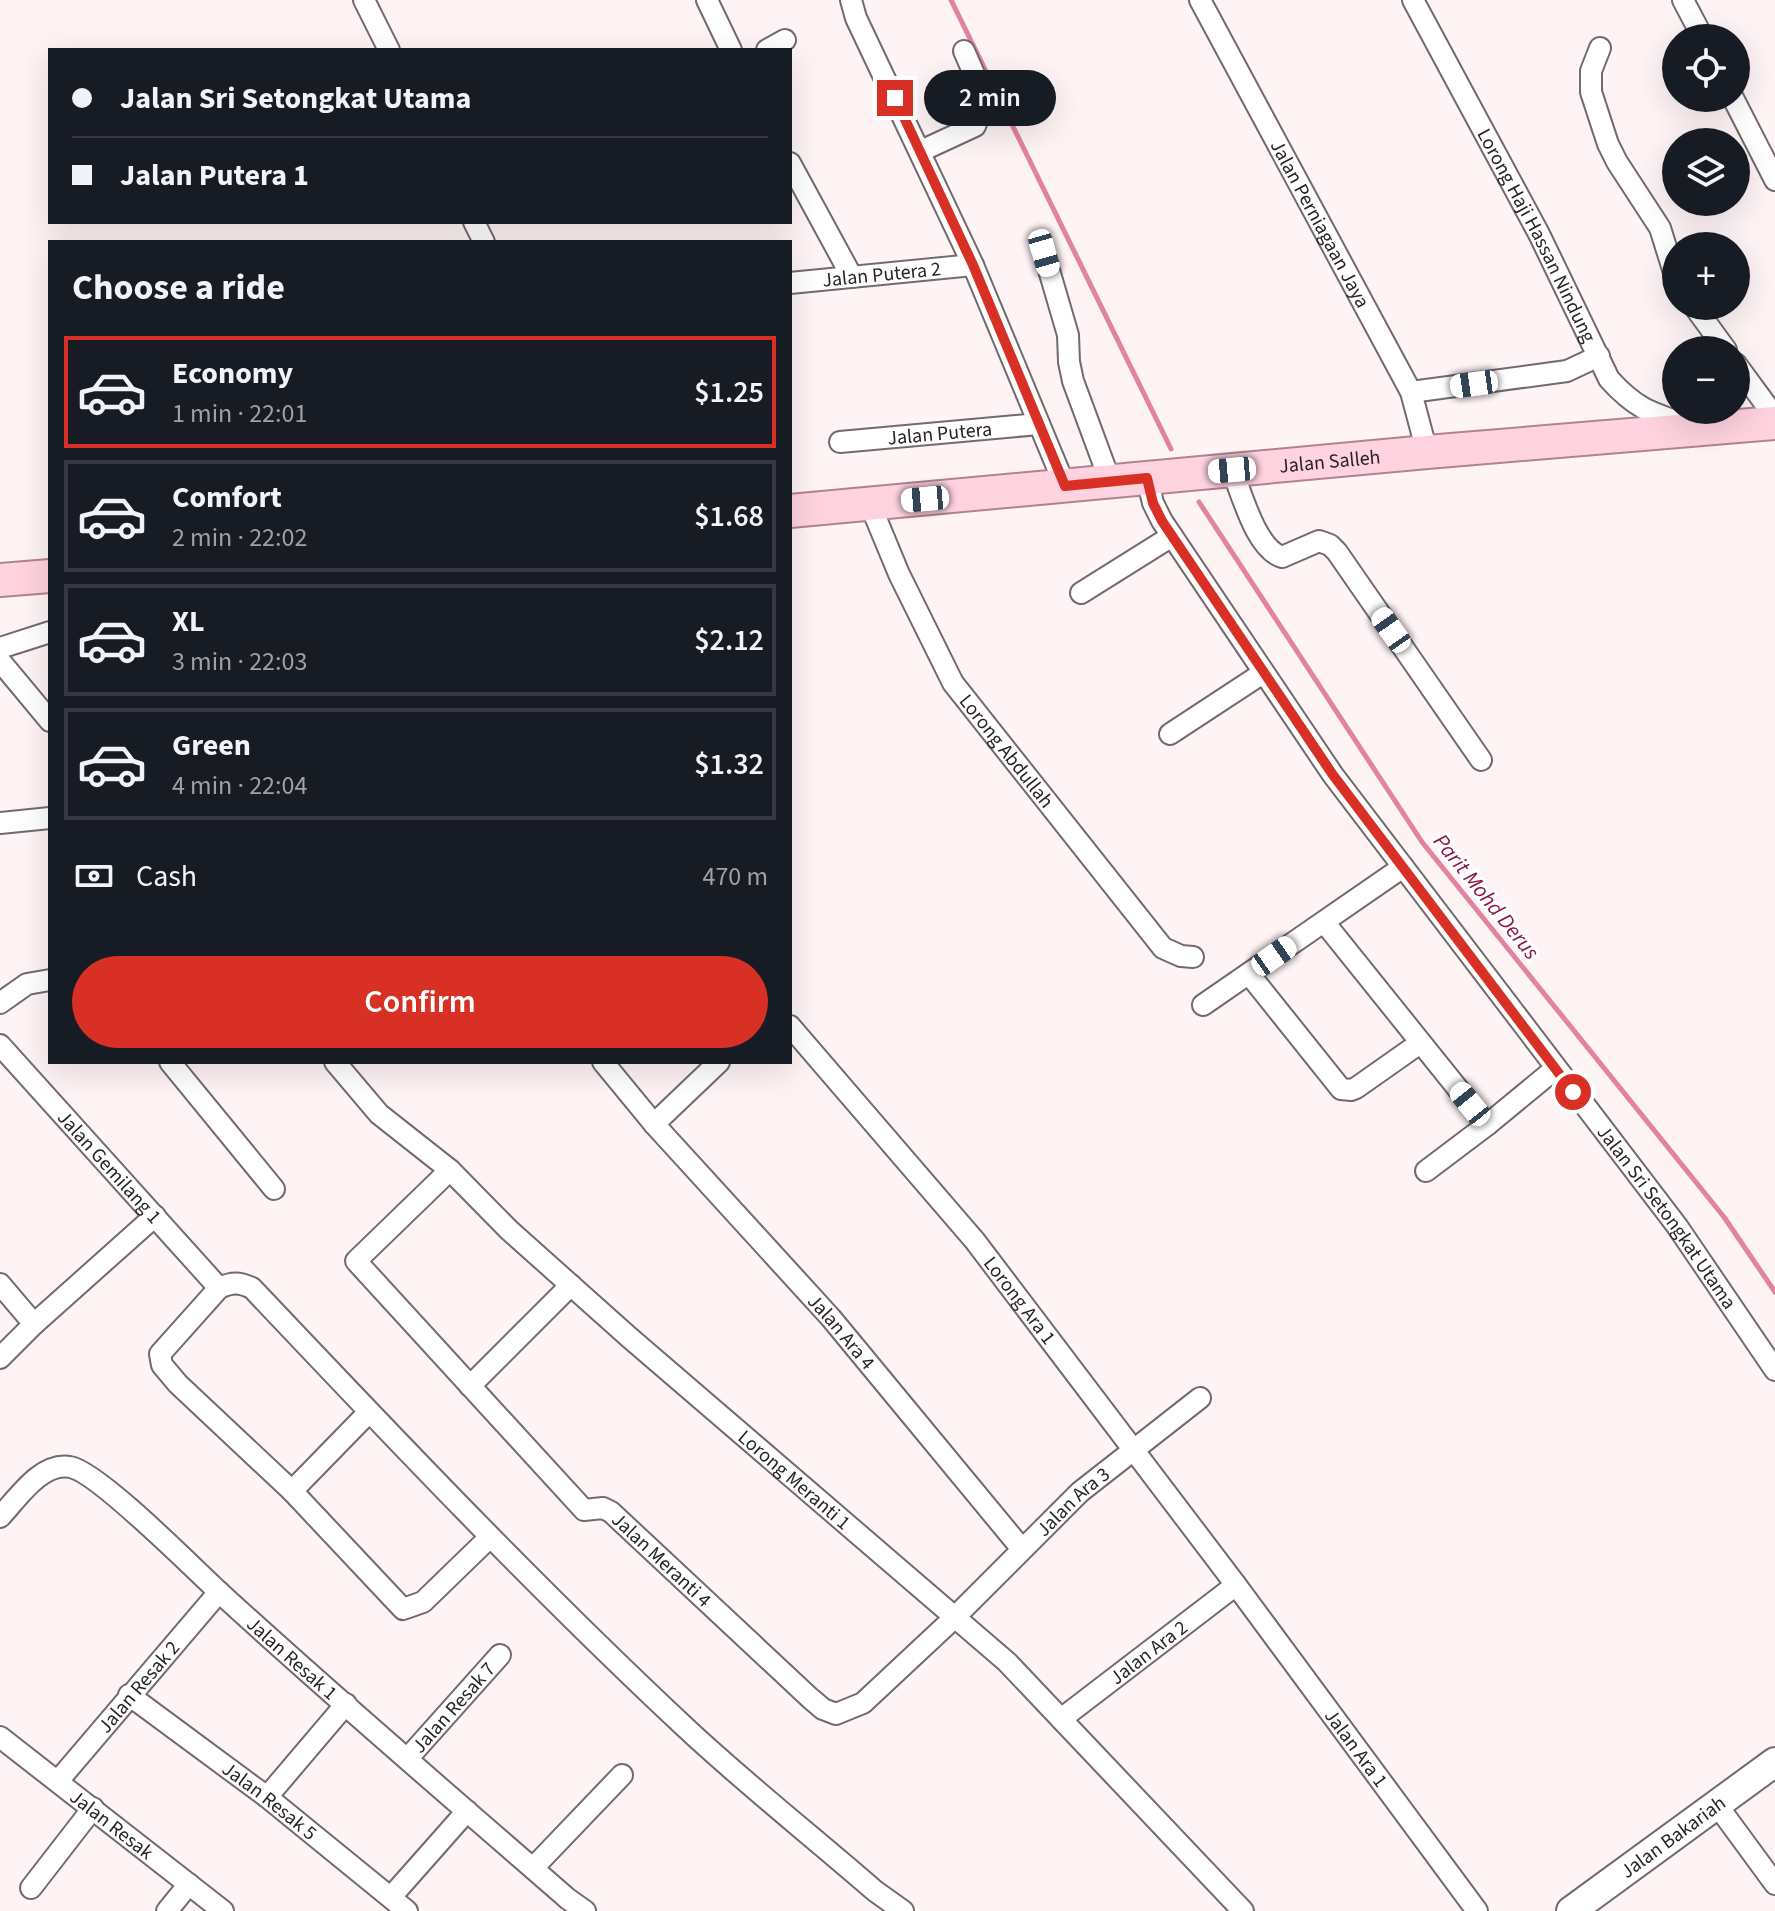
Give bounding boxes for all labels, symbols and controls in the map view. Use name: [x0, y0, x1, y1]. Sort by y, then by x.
map controls: [1662, 24, 1750, 424]
button: locate: [1662, 24, 1750, 112]
callout: 2 min: [923, 70, 1055, 126]
text: Jalan Sri Setongkat Utama: [120, 77, 471, 120]
text: 2 min: [959, 79, 1021, 116]
route end: [877, 80, 913, 116]
street label: Lorong Haji Hassan Nindung: [1470, 124, 1602, 347]
button: layers: [1662, 128, 1750, 216]
street label: Jalan Perniagaan Jaya: [1263, 135, 1376, 313]
text: Jalan Putera 1: [120, 154, 309, 197]
car: [1026, 227, 1062, 279]
button: +: [1662, 232, 1750, 320]
street label: Jalan Putera 2: [821, 255, 942, 295]
text: Choose a ride: [72, 262, 285, 313]
button: −: [1662, 336, 1750, 424]
text: Economy: [172, 352, 293, 395]
icon: car: [76, 356, 148, 428]
car: [1449, 369, 1499, 399]
text: $1.25: [694, 371, 764, 414]
text: 1 min · 22:01: [172, 395, 307, 432]
street label: Jalan Putera: [886, 415, 993, 453]
street label: Jalan Salleh: [1278, 443, 1382, 481]
car: [1207, 456, 1257, 484]
text: Comfort: [172, 476, 282, 519]
icon: car: [76, 480, 148, 552]
car: [900, 485, 950, 513]
text: $1.68: [694, 495, 764, 538]
text: 2 min · 22:02: [172, 519, 307, 556]
text: XL: [172, 600, 205, 643]
car: [1367, 603, 1415, 657]
icon: car: [76, 604, 148, 676]
text: $2.12: [694, 619, 764, 662]
text: 3 min · 22:03: [172, 643, 307, 680]
street label: Lorong Abdullah: [952, 689, 1060, 814]
text: Green: [172, 724, 251, 767]
icon: car: [76, 728, 148, 800]
text: $1.32: [694, 743, 764, 786]
text: 4 min · 22:04: [172, 767, 307, 804]
water label: Parit Mohd Derus: [1425, 827, 1547, 967]
icon: cash: [72, 854, 116, 898]
text: Cash: [136, 855, 197, 898]
text: 470 m: [702, 858, 768, 895]
car: [1247, 932, 1301, 980]
button: Confirm: [72, 956, 768, 1048]
route start: [1555, 1074, 1591, 1110]
car: [1446, 1078, 1494, 1130]
street label: Jalan Gemilang 1: [51, 1105, 168, 1230]
street label: Jalan Sri Setongkat Utama: [1590, 1120, 1743, 1315]
street label: Lorong Ara 1: [976, 1251, 1062, 1351]
street label: Jalan Ara 4: [801, 1288, 881, 1376]
street label: Lorong Meranti 1: [732, 1424, 856, 1537]
street label: Jalan Ara 3: [1030, 1461, 1116, 1543]
street label: Jalan Meranti 4: [605, 1506, 717, 1614]
street label: Jalan Resak 1: [240, 1611, 343, 1707]
street label: Jalan Ara 2: [1104, 1614, 1194, 1692]
street label: Jalan Resak 2: [92, 1635, 187, 1739]
street label: Jalan Resak 7: [406, 1656, 502, 1760]
street label: Jalan Ara 1: [1317, 1703, 1394, 1793]
street label: Jalan Resak 5: [216, 1755, 323, 1847]
street label: Jalan Resak: [64, 1784, 159, 1867]
street label: Jalan Bakariah: [1615, 1790, 1732, 1885]

